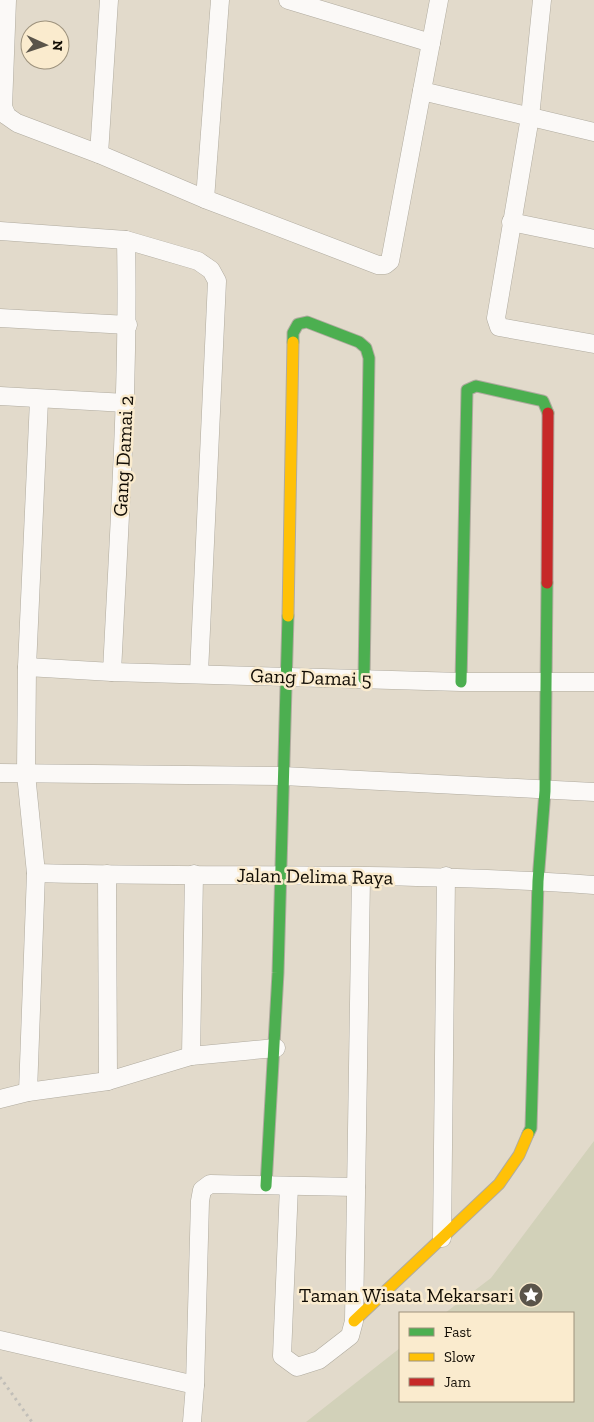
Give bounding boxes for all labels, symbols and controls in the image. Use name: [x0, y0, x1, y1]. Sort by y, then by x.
north arrow: [20, 20, 70, 70]
text: N: [49, 40, 66, 52]
street label: Gang Damai 2: [108, 395, 138, 517]
street label: Gang Damai 5: [250, 663, 372, 691]
street label: Jalan Delima Raya: [237, 863, 394, 889]
place icon: Taman Wisata Mekarsari: [518, 1282, 544, 1308]
place label: Taman Wisata Mekarsari: [299, 1283, 514, 1307]
legend: [399, 1312, 574, 1402]
text: Fast: [444, 1323, 472, 1341]
text: Slow: [444, 1348, 476, 1366]
text: Jam: [444, 1373, 471, 1391]

